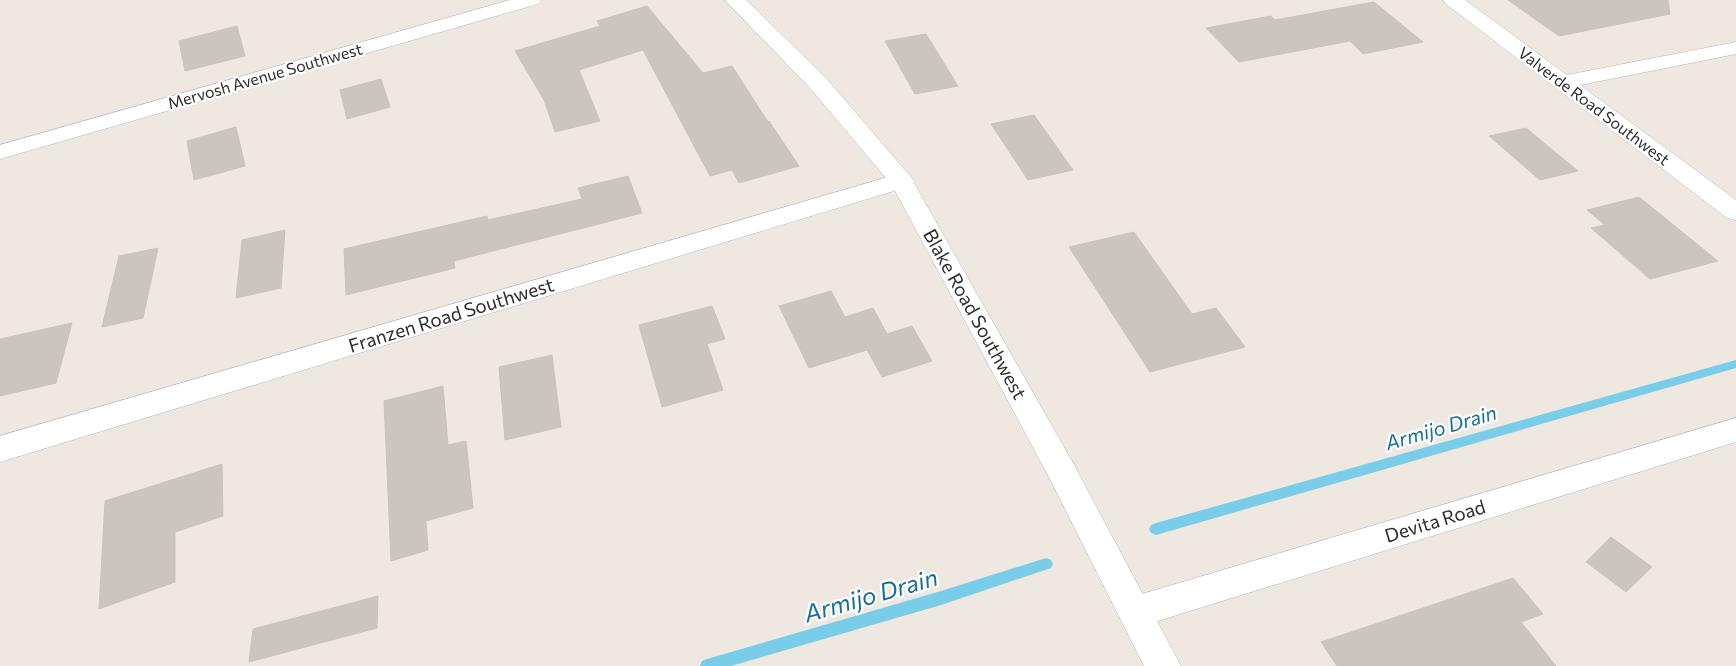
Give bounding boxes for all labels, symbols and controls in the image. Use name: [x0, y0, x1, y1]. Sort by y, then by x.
street label: Mervosh Avenue Southwest: [165, 38, 365, 112]
street label: Valverde Road Southwest: [1515, 43, 1674, 169]
street label: Blake Road Southwest: [919, 224, 1032, 403]
street label: Franzen Road Southwest: [345, 272, 557, 357]
water label: Armijo Drain: [1381, 400, 1499, 455]
street label: Devita Road: [1382, 494, 1488, 547]
water label: Armijo Drain: [799, 562, 941, 628]

